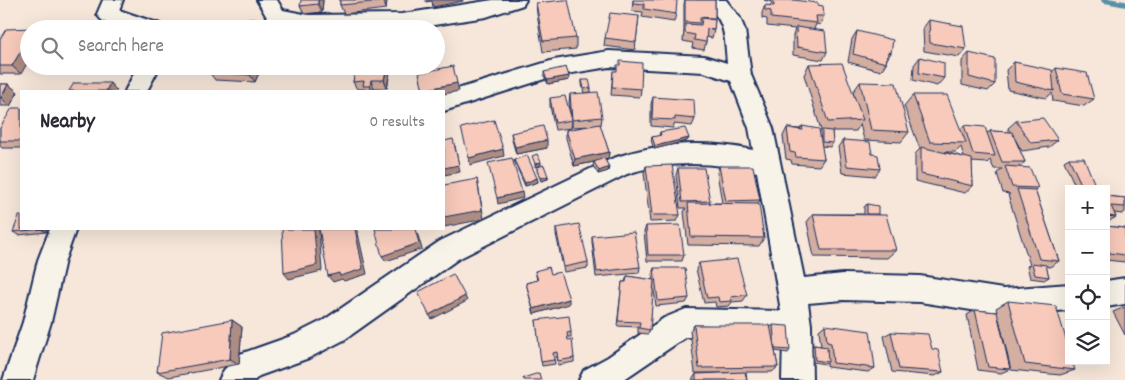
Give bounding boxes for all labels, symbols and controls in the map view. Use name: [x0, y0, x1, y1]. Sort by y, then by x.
search box: [20, 20, 445, 75]
icon: search: [38, 34, 66, 62]
text: Search here: [78, 34, 164, 61]
text: Nearby: [40, 108, 95, 138]
text: 0 results: [370, 111, 425, 134]
map controls: [1065, 185, 1110, 365]
button: +: [1065, 185, 1110, 230]
button: −: [1065, 230, 1110, 275]
button: locate: [1065, 275, 1110, 320]
button: layers: [1065, 320, 1110, 365]

